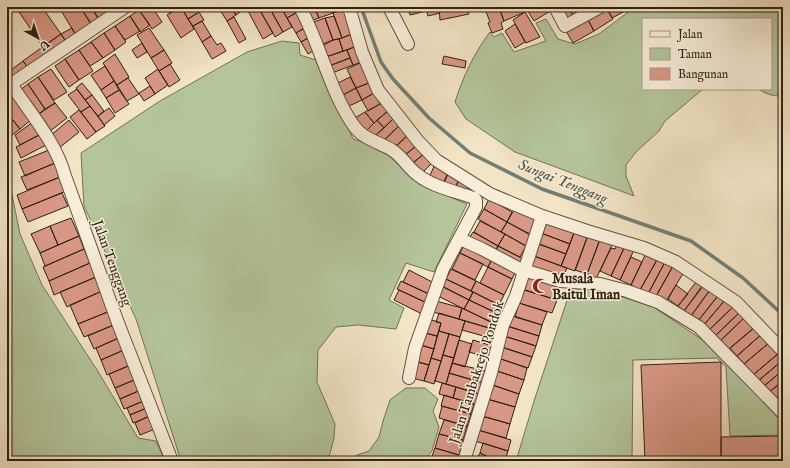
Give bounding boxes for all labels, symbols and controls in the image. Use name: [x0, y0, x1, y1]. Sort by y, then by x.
north arrow: [18, 18, 58, 58]
legend: [642, 18, 772, 90]
text: Jalan: [676, 27, 703, 43]
text: U: [35, 36, 53, 54]
text: Taman: [678, 47, 712, 62]
text: Bangunan: [678, 67, 729, 82]
water label: Sungai Tenggang: [515, 155, 611, 209]
street label: Jalan Tenggang: [87, 216, 136, 310]
place label: Musala Baitul Iman: [552, 270, 621, 304]
mosque icon: Musala Baitul Iman: [531, 277, 549, 295]
street label: Jalan Tambakrejo Pondok: [445, 298, 509, 448]

